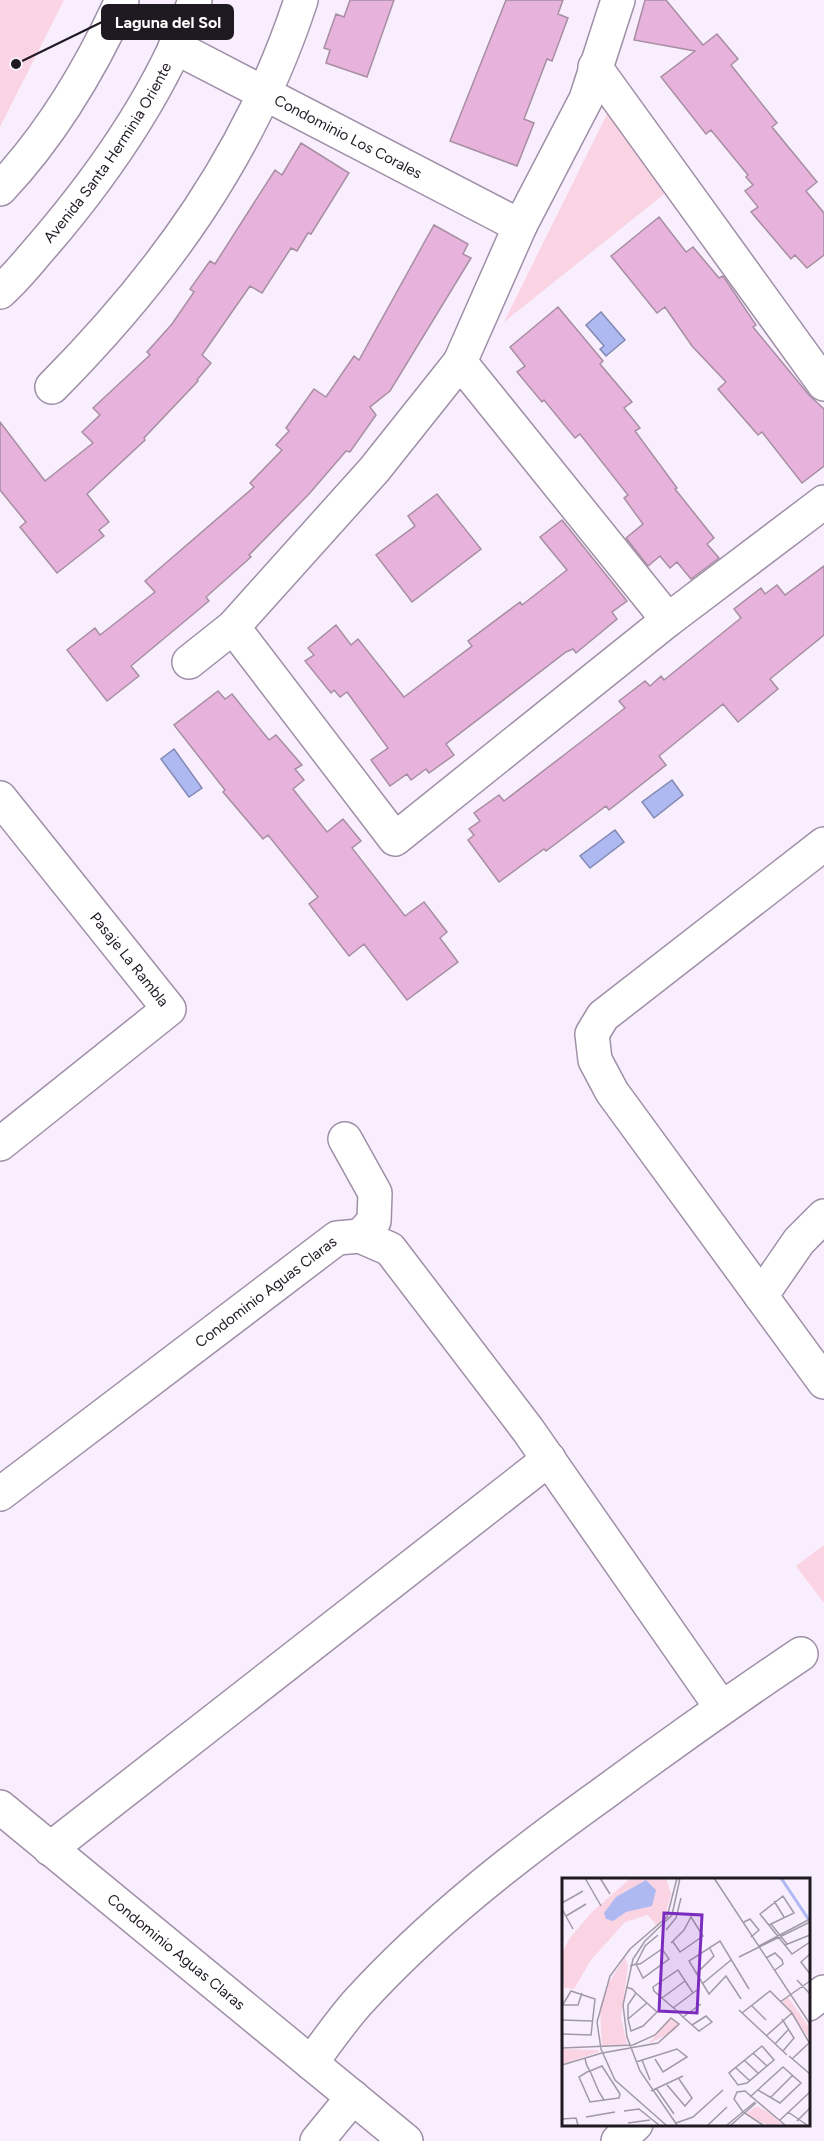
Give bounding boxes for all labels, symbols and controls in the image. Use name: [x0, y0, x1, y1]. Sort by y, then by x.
callout: Laguna del Sol: [102, 5, 233, 39]
text: Laguna del Sol: [115, 13, 221, 32]
street label: Avenida Santa Herminia Oriente: [40, 59, 175, 246]
street label: Condominio Los Corales: [271, 91, 425, 183]
street label: Pasaje La Rambla: [86, 909, 173, 1010]
street label: Condominio Aguas Claras: [192, 1232, 340, 1351]
inset map: [562, 1878, 809, 2126]
street label: Condominio Aguas Claras: [104, 1890, 249, 2014]

